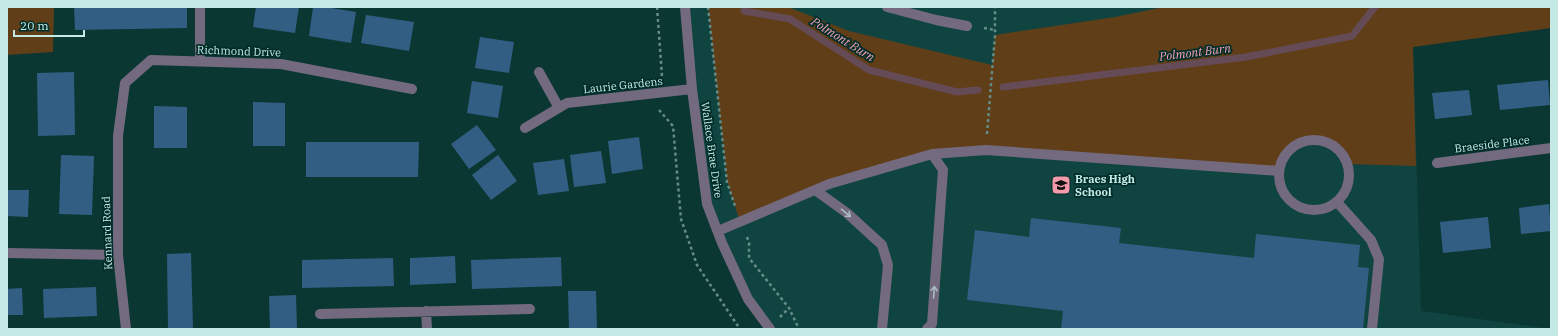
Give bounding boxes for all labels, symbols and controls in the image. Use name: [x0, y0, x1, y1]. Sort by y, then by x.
scale bar: [14, 12, 84, 38]
water label: Polmont Burn: [808, 13, 878, 65]
text: 20 m: [20, 18, 49, 33]
water label: Polmont Burn: [1157, 40, 1232, 64]
street label: Richmond Drive: [197, 43, 281, 59]
street label: Laurie Gardens: [582, 74, 664, 96]
street label: Wallace Brae Drive: [698, 101, 726, 199]
street label: Braeside Place: [1454, 132, 1531, 156]
place label: Braes High School: [1075, 172, 1135, 199]
school or university icon: Braes High School: [1050, 174, 1072, 196]
street label: Kennard Road: [99, 196, 115, 270]
one-way arrow: [841, 208, 852, 217]
one-way arrow: [931, 286, 938, 299]

